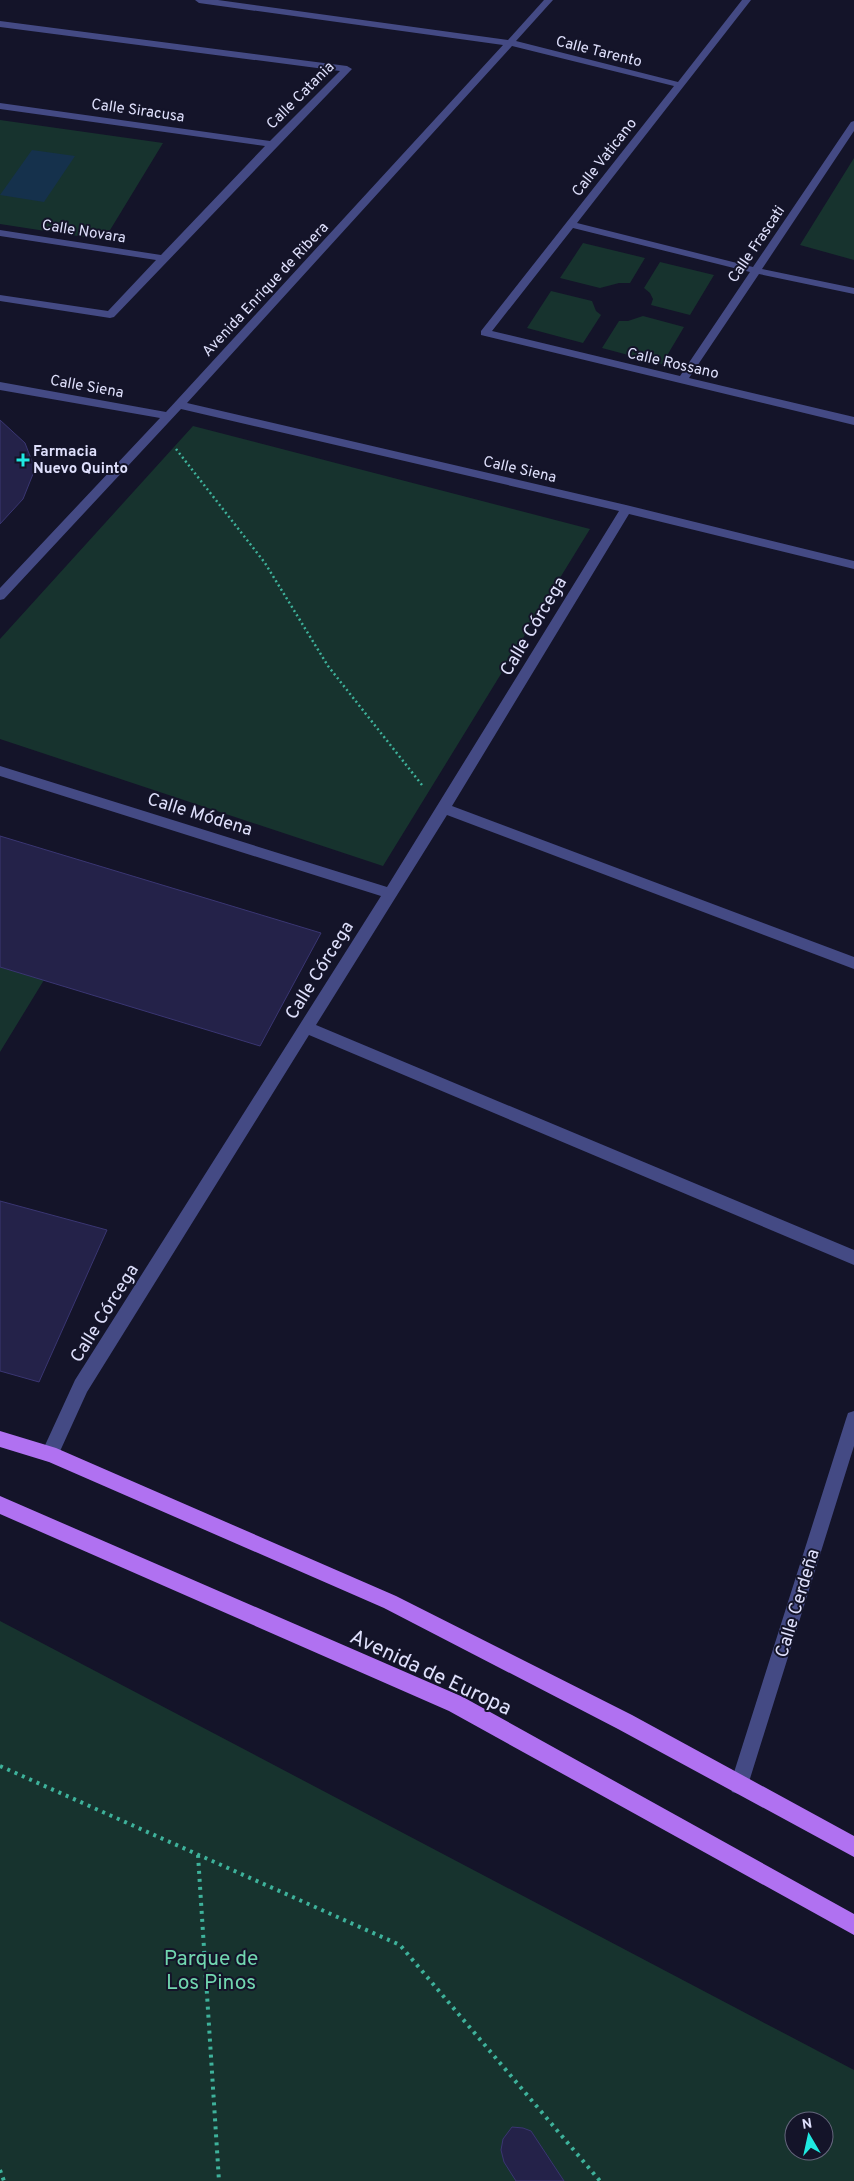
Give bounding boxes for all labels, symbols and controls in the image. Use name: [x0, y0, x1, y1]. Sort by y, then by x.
street label: Calle Tarento: [554, 33, 644, 72]
street label: Calle Catania: [263, 58, 339, 134]
street label: Calle Siracusa: [90, 96, 186, 127]
street label: Calle Vaticano: [569, 115, 642, 201]
street label: Calle Frascati: [725, 203, 790, 287]
street label: Calle Novara: [40, 216, 127, 249]
street label: Avenida Enrique de Ribera: [199, 219, 333, 361]
street label: Calle Rossano: [625, 345, 721, 384]
street label: Calle Siena: [48, 372, 125, 403]
place label: Farmacia Nuevo Quinto: [33, 443, 128, 479]
street label: Calle Siena: [481, 453, 558, 488]
marker: Farmacia Nuevo Quinto: [17, 454, 29, 466]
street label: Calle Córcega: [496, 573, 573, 681]
street label: Calle Módena: [144, 789, 255, 842]
street label: Calle Córcega: [281, 917, 360, 1024]
street label: Calle Córcega: [66, 1260, 145, 1367]
street label: Calle Cerdeña: [771, 1546, 826, 1660]
street label: Avenida de Europa: [345, 1624, 516, 1723]
park label: Parque de Los Pinos: [164, 1946, 258, 1997]
north arrow: [784, 2111, 834, 2161]
text: N: [801, 2115, 814, 2134]

